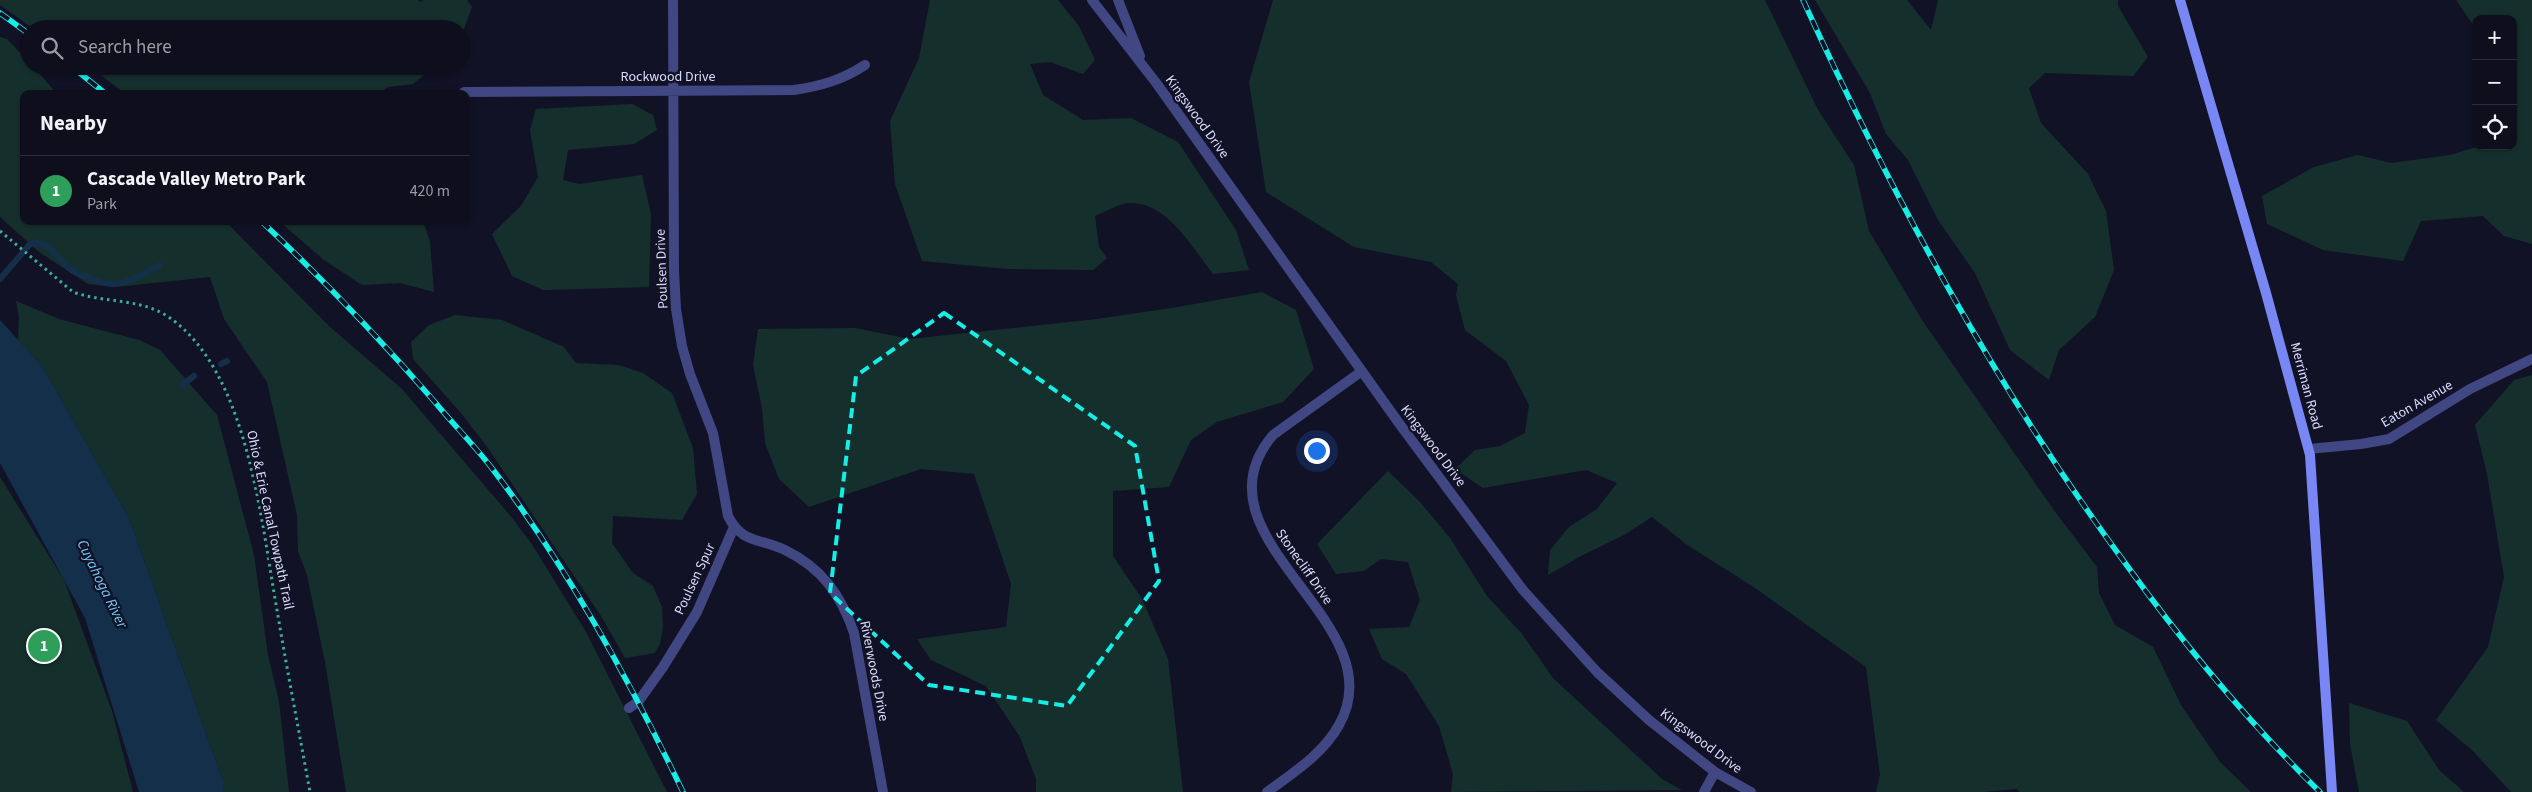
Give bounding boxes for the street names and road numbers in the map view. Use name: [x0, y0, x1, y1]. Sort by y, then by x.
street label: Rockwood Drive: [621, 67, 715, 87]
street label: Kingswood Drive: [1160, 71, 1234, 163]
street label: Poulsen Drive: [651, 229, 673, 309]
street label: Merriman Road: [2285, 340, 2327, 432]
street label: Eaton Avenue: [2377, 375, 2457, 433]
street label: Kingswood Drive: [1395, 401, 1471, 491]
street label: Ohio & Erie Canal Towpath Trail: [241, 428, 299, 612]
street label: Stonecliff Drive: [1270, 525, 1338, 609]
street label: Poulsen Spur: [670, 540, 720, 618]
street label: Riverwoods Drive: [854, 619, 894, 723]
street label: Kingswood Drive: [1656, 703, 1746, 779]

